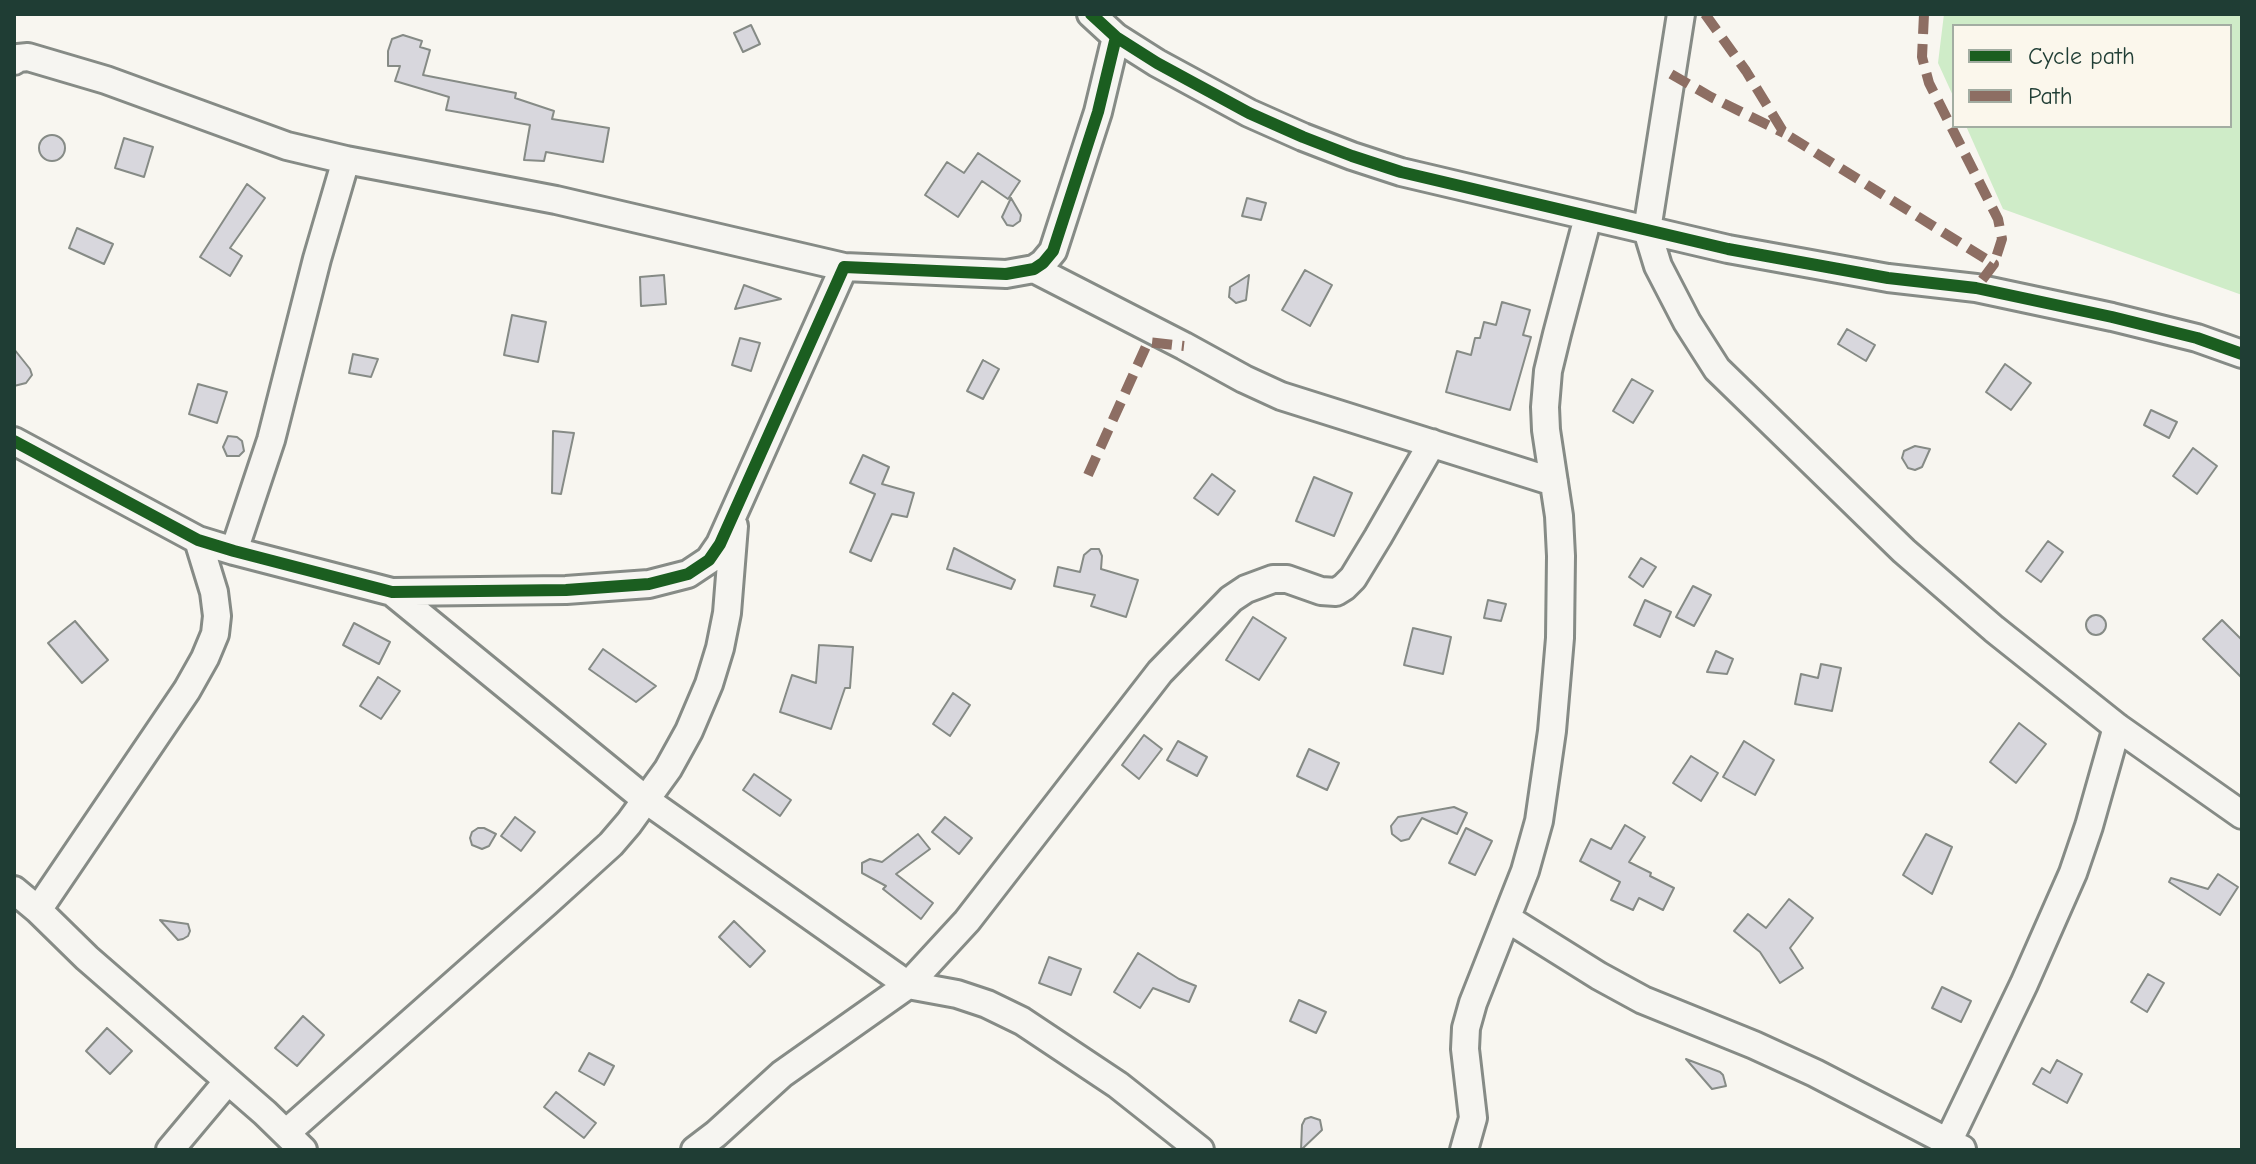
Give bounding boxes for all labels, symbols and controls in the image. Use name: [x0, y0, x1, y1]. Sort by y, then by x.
legend: [1952, 24, 2232, 128]
text: Cycle path: [2028, 42, 2135, 70]
text: Path: [2028, 82, 2073, 110]

